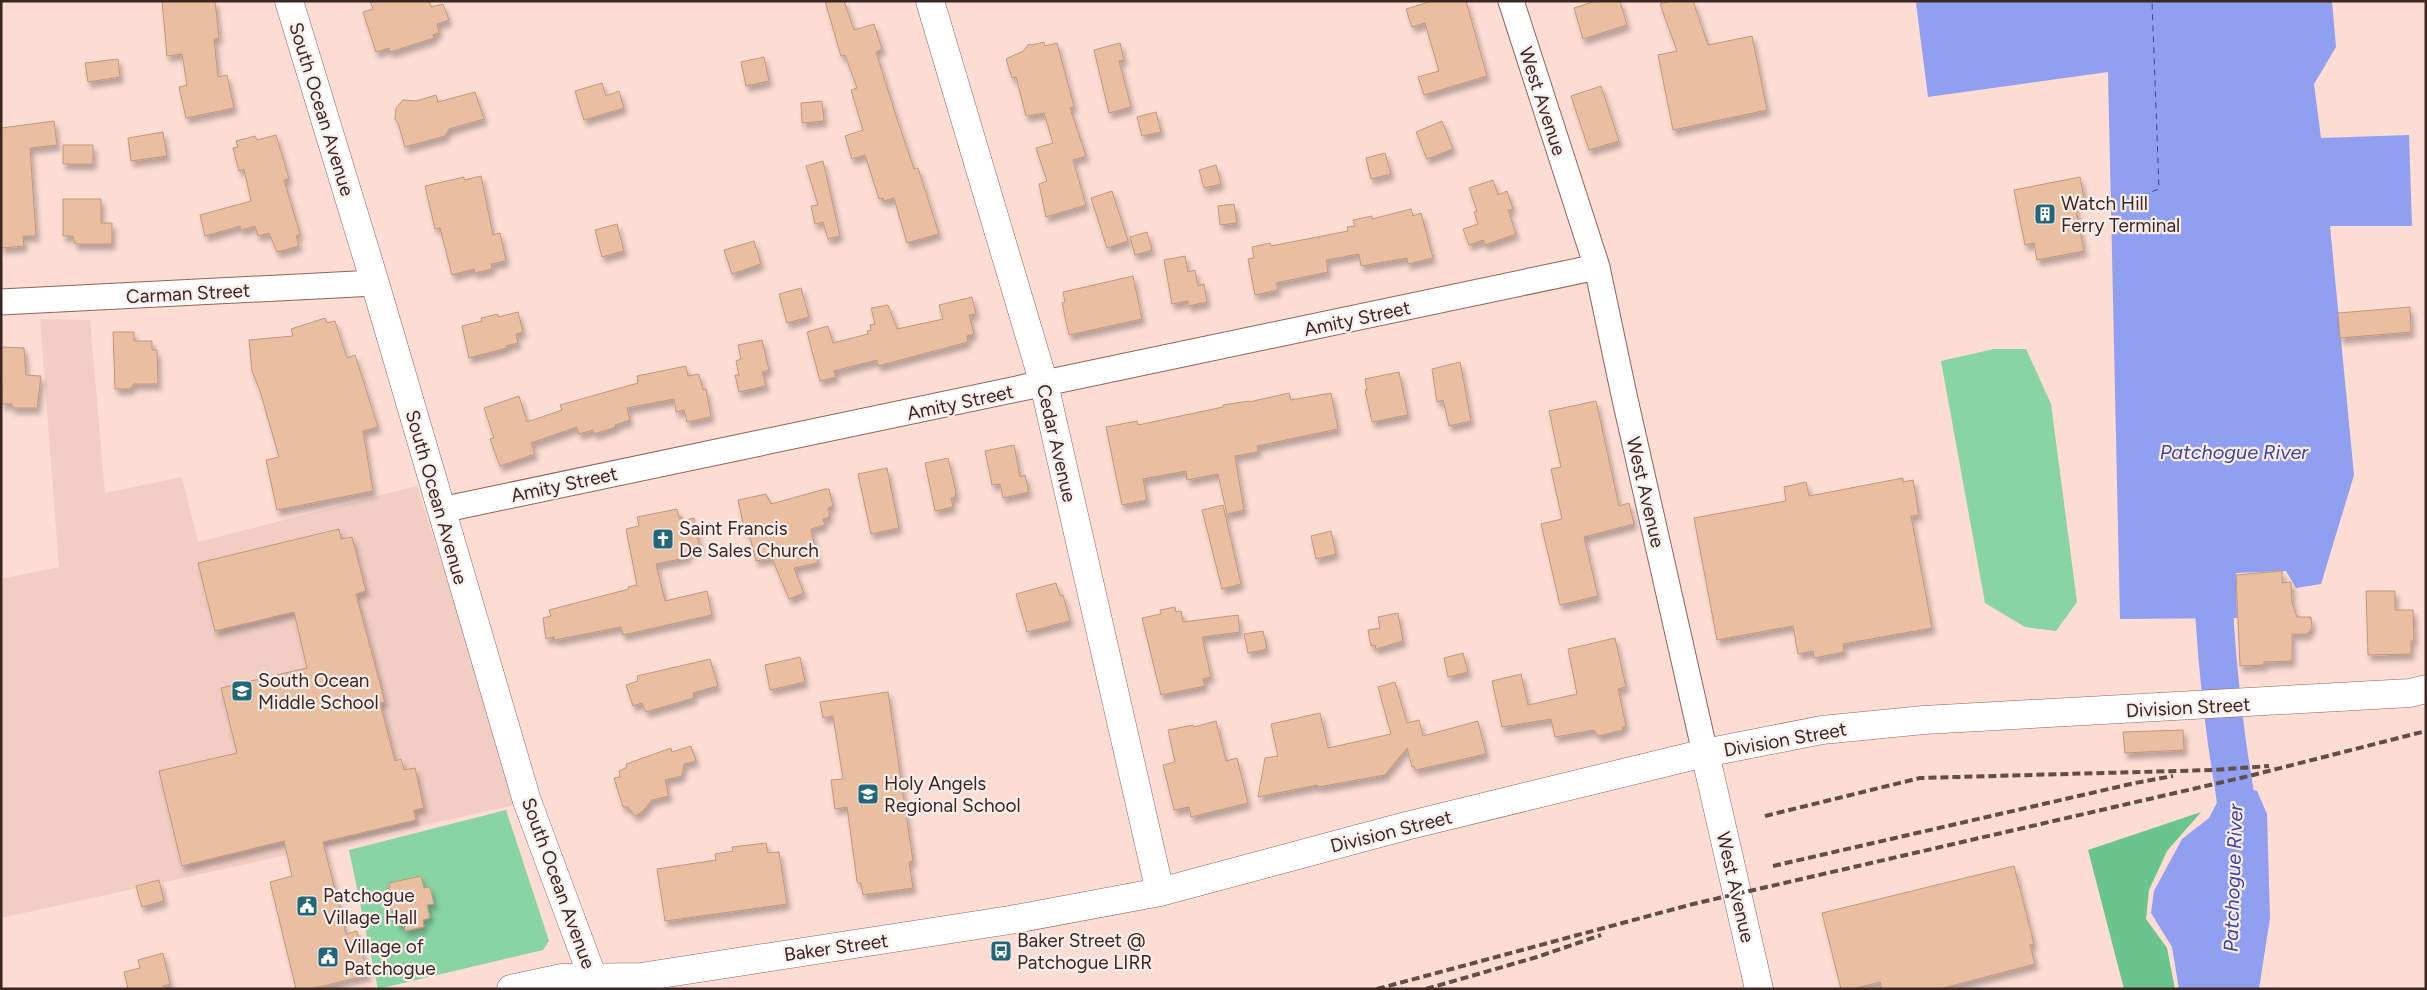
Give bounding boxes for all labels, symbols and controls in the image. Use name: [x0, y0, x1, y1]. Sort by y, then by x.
street label: South Ocean Avenue: [284, 20, 359, 199]
street label: West Avenue: [1514, 44, 1571, 158]
place label: Watch Hill Ferry Terminal: [2061, 192, 2180, 237]
building icon: Watch Hill Ferry Terminal: [2033, 202, 2057, 226]
street label: Carman Street: [125, 279, 251, 308]
street label: Amity Street: [1302, 296, 1413, 341]
street label: Amity Street: [905, 380, 1016, 425]
street label: Cedar Avenue: [1032, 382, 1081, 504]
street label: South Ocean Avenue: [401, 407, 472, 587]
street label: West Avenue: [1622, 435, 1669, 550]
water label: Patchogue River: [2160, 440, 2309, 464]
street label: Amity Street: [509, 462, 620, 507]
place label: Saint Francis De Sales Church: [679, 517, 819, 562]
church icon: Saint Francis De Sales Church: [651, 527, 675, 551]
place label: South Ocean Middle School: [258, 669, 379, 714]
school or university icon: South Ocean Middle School: [230, 679, 254, 703]
street label: Division Street: [2125, 693, 2251, 722]
street label: Division Street: [1722, 717, 1848, 762]
place label: Holy Angels Regional School: [884, 772, 1021, 817]
school or university icon: Holy Angels Regional School: [856, 782, 880, 806]
street label: South Ocean Avenue: [517, 794, 600, 972]
water label: Patchogue River: [2218, 802, 2248, 953]
street label: Division Street: [1328, 805, 1454, 858]
street label: West Avenue: [1712, 830, 1759, 945]
place label: Patchogue Village Hall: [323, 884, 417, 929]
public building icon: Patchogue Village Hall: [295, 894, 319, 918]
street label: Baker Street: [782, 929, 890, 966]
place label: Baker Street @ Patchogue LIRR: [1017, 929, 1152, 974]
place label: Village of Patchogue: [344, 935, 436, 980]
bus stop icon: Baker Street @ Patchogue LIRR: [989, 939, 1013, 963]
public building icon: Village of Patchogue: [316, 945, 340, 969]

